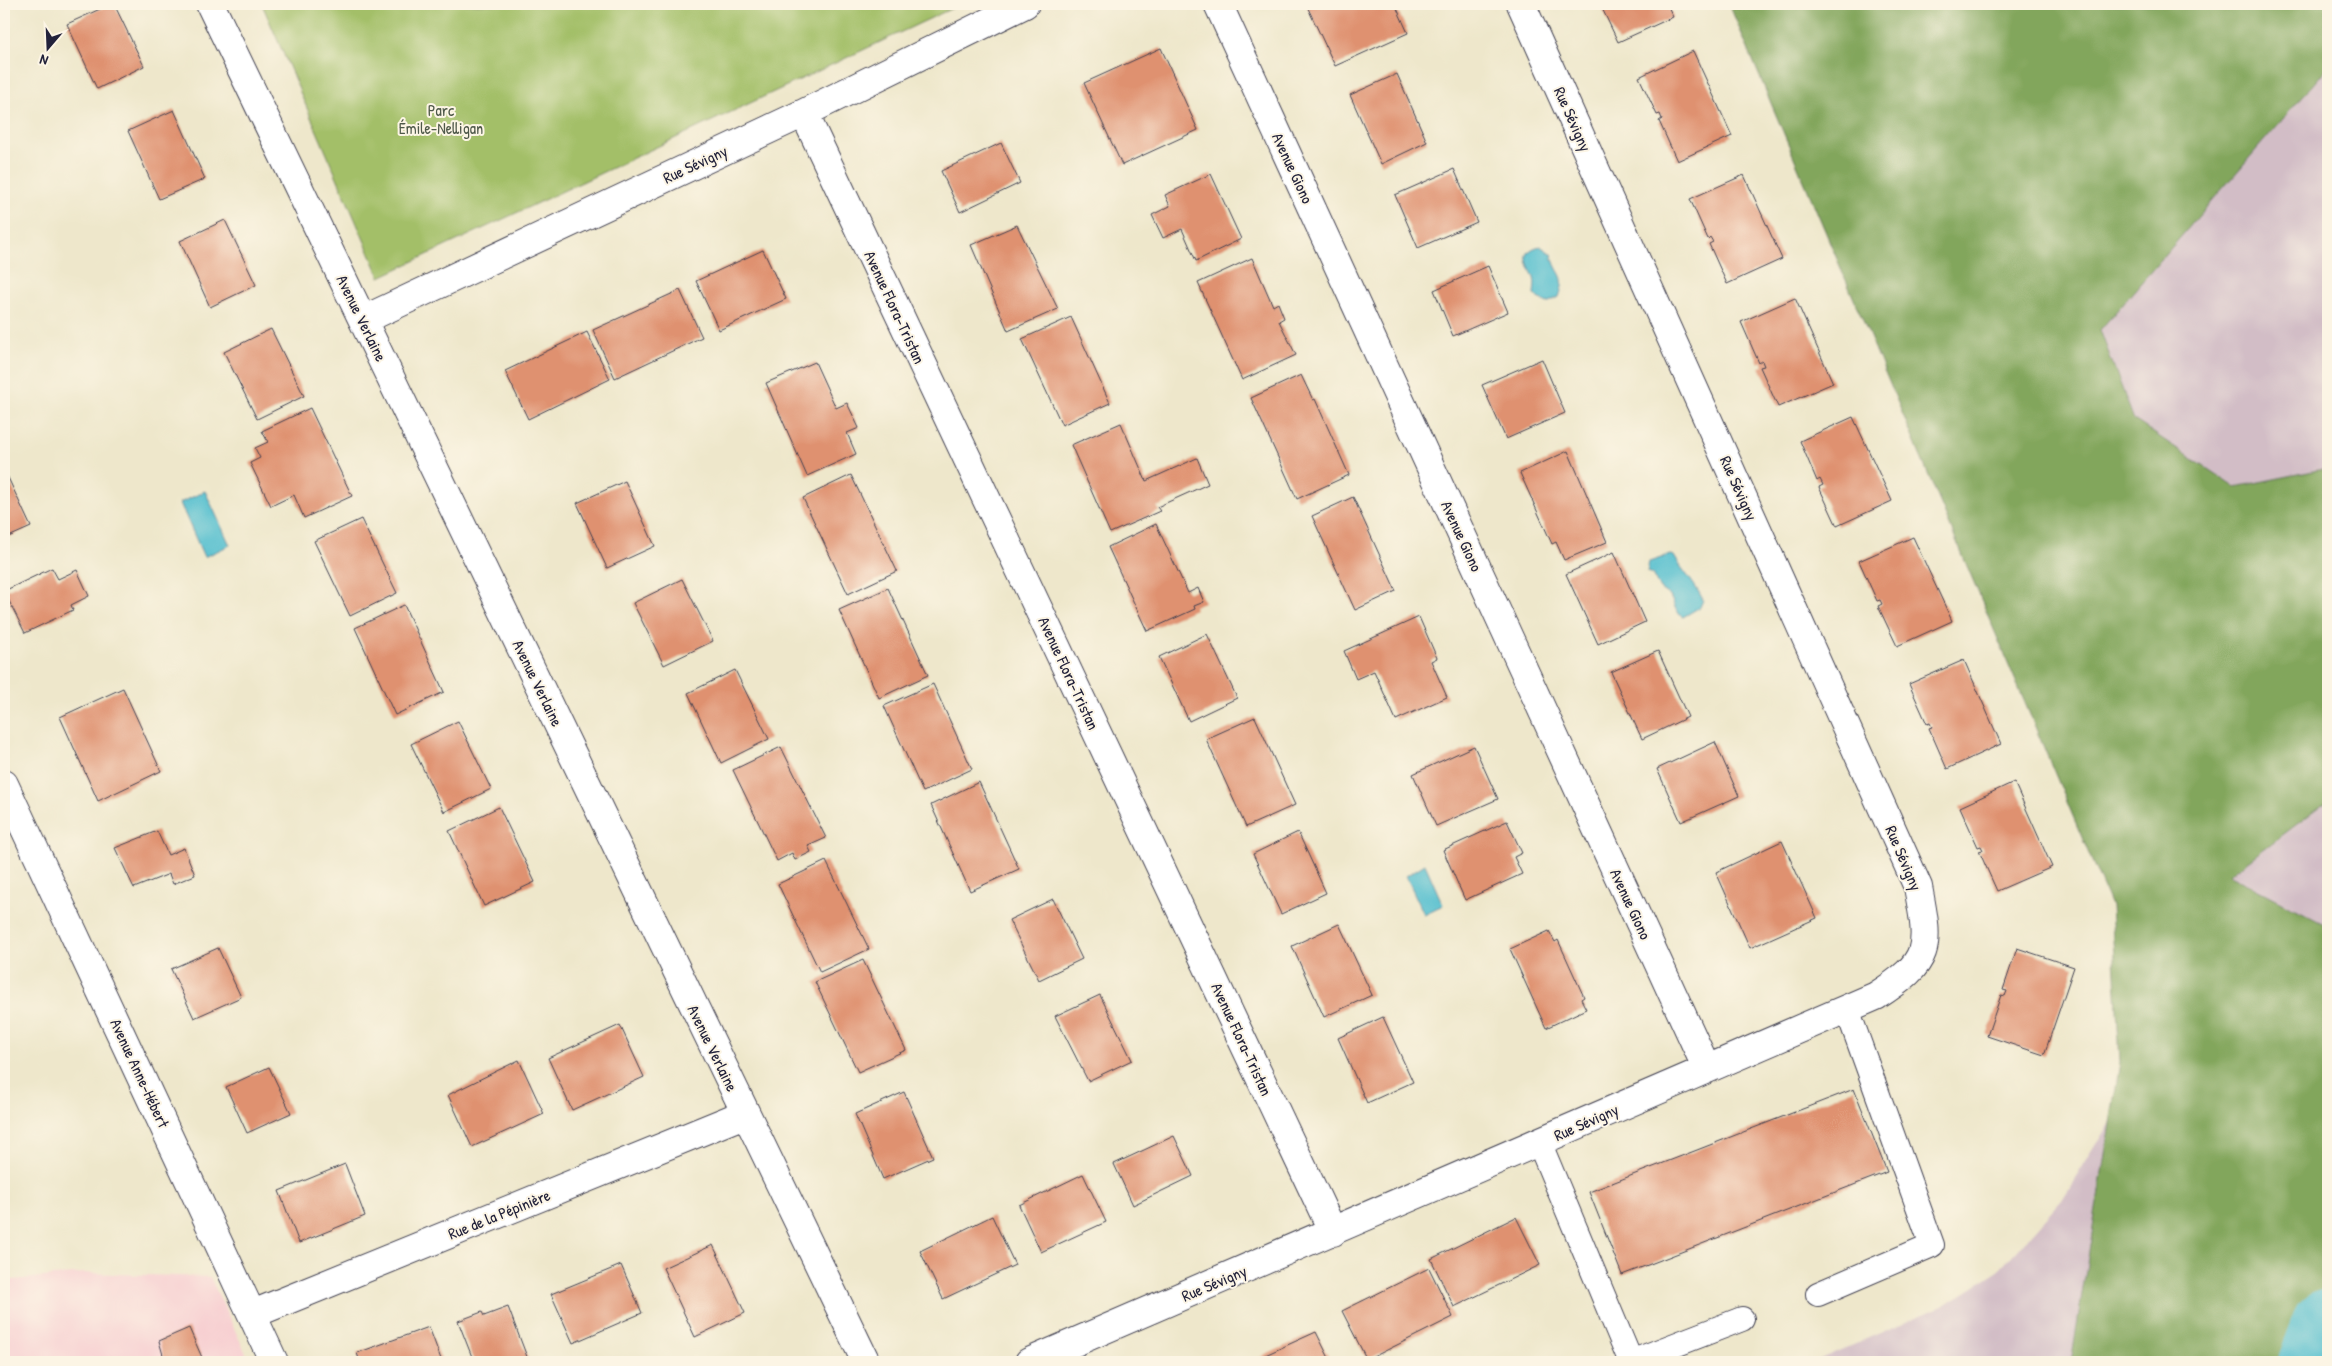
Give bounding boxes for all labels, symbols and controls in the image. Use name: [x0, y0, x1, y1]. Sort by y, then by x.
north arrow: [22, 22, 72, 72]
text: N: [36, 50, 50, 71]
street label: Rue Sévigny: [1549, 83, 1597, 155]
park label: Parc Émile-Nelligan: [399, 99, 483, 139]
street label: Avenue Giono: [1267, 129, 1319, 207]
street label: Rue Sévigny: [659, 139, 731, 188]
street label: Avenue Flora-Tristan: [859, 247, 931, 367]
street label: Avenue Verlaine: [332, 271, 393, 365]
street label: Rue Sévigny: [1715, 452, 1763, 524]
street label: Avenue Giono: [1436, 497, 1488, 575]
street label: Avenue Flora-Tristan: [1033, 613, 1105, 733]
street label: Avenue Verlaine: [508, 636, 569, 730]
street label: Rue Sévigny: [1880, 822, 1928, 894]
street label: Avenue Giono: [1605, 865, 1657, 943]
street label: Avenue Flora-Tristan: [1206, 979, 1278, 1099]
street label: Avenue Verlaine: [683, 1001, 744, 1095]
street label: Avenue Anne-Hébert: [105, 1015, 175, 1131]
street label: Rue Sévigny: [1550, 1098, 1622, 1146]
street label: Rue de la Pépinière: [445, 1183, 554, 1245]
street label: Rue Sévigny: [1178, 1259, 1250, 1307]

